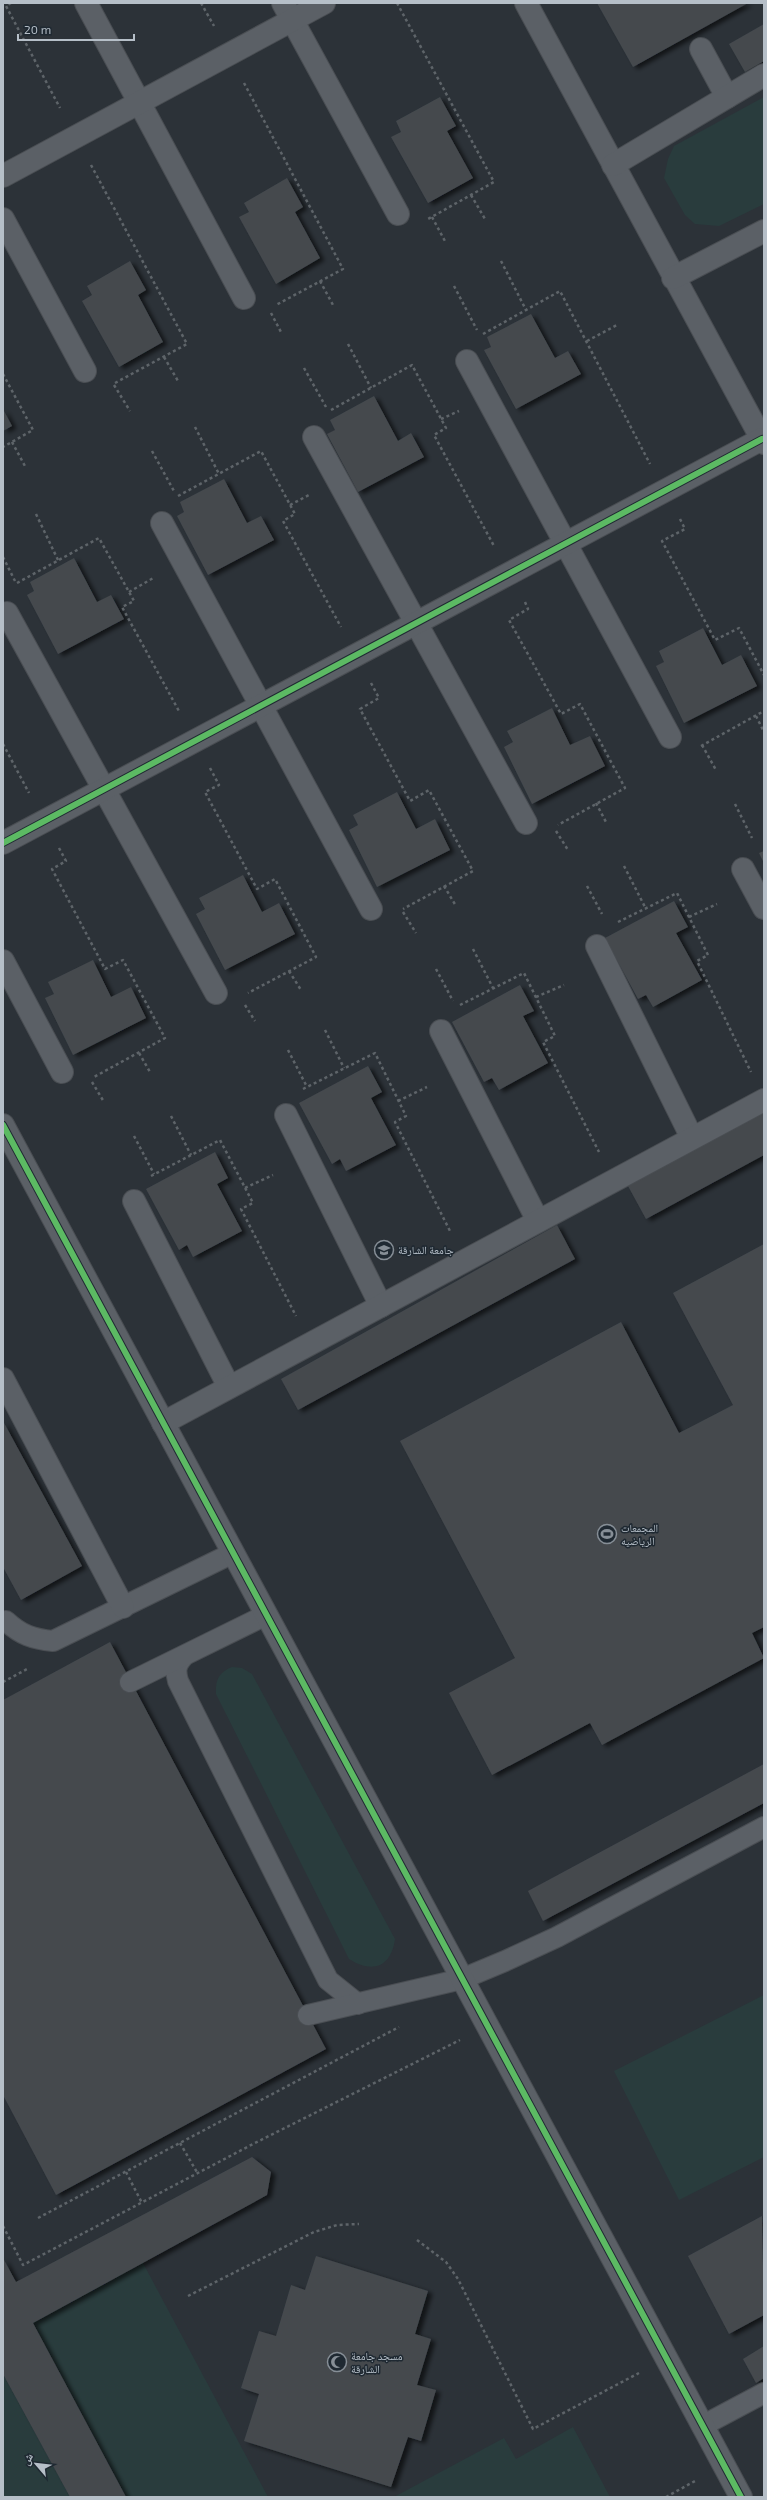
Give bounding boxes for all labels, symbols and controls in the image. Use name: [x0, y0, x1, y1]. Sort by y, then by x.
scale bar: [18, 16, 134, 42]
text: 20 m: [24, 22, 51, 36]
school or university icon: جامعة الشارقة: [373, 1239, 395, 1261]
place label: جامعة الشارقة: [398, 1243, 454, 1256]
place label: المجمعات الرياضيه: [621, 1521, 658, 1547]
sports icon: المجمعات الرياضيه: [596, 1523, 618, 1545]
place label: مسجد جامعة الشارقة: [351, 2349, 403, 2375]
mosque icon: مسجد جامعة الشارقة: [326, 2351, 348, 2373]
north arrow: [16, 2444, 56, 2484]
text: ش: [18, 2451, 37, 2468]

